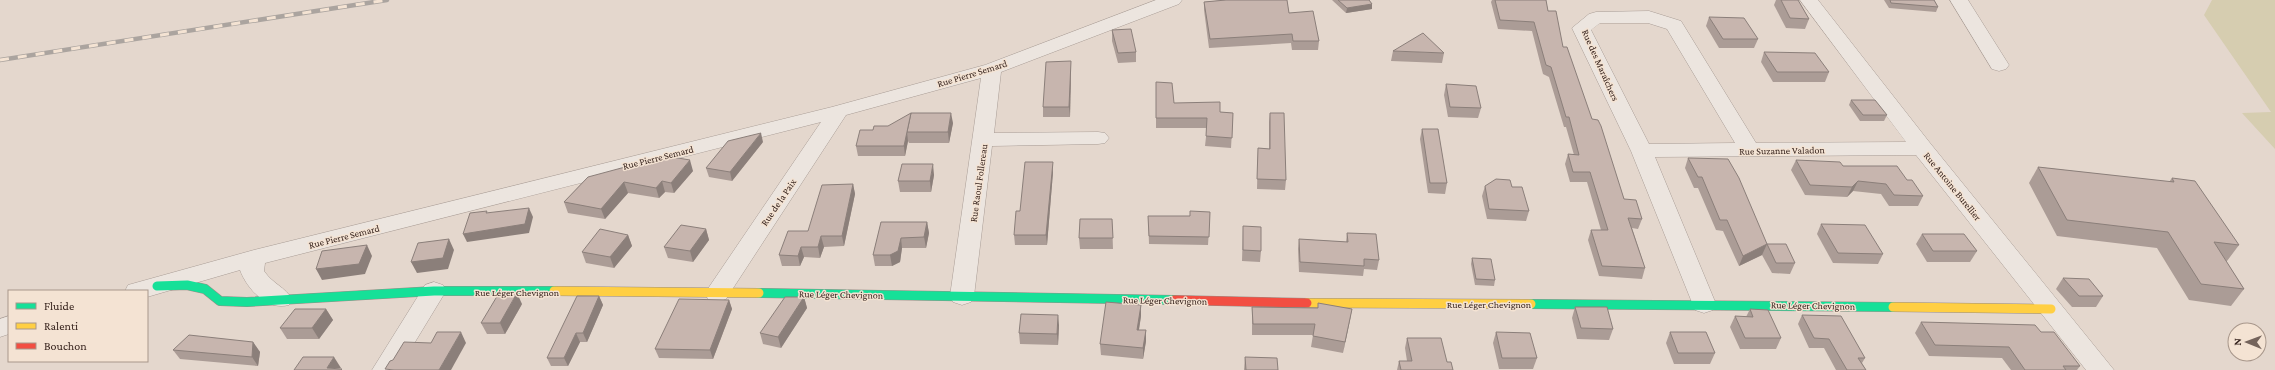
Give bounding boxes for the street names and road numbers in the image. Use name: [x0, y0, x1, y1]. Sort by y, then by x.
street label: Rue des Maraîchers: [1580, 28, 1621, 103]
street label: Rue Pierre Semard: [936, 57, 1009, 89]
street label: Rue Pierre Semard: [622, 143, 695, 172]
street label: Rue Raoul Follereau: [968, 143, 990, 223]
street label: Rue Suzanne Valadon: [1739, 144, 1826, 157]
street label: Rue Antoine Burellier: [1922, 150, 1984, 223]
street label: Rue de la Paix: [759, 176, 798, 228]
street label: Rue Pierre Semard: [308, 222, 381, 251]
street label: Rue Léger Chevignon: [475, 287, 560, 298]
street label: Rue Léger Chevignon: [799, 288, 884, 301]
street label: Rue Léger Chevignon: [1123, 294, 1208, 307]
street label: Rue Léger Chevignon: [1447, 299, 1532, 310]
street label: Rue Léger Chevignon: [1771, 299, 1856, 312]

